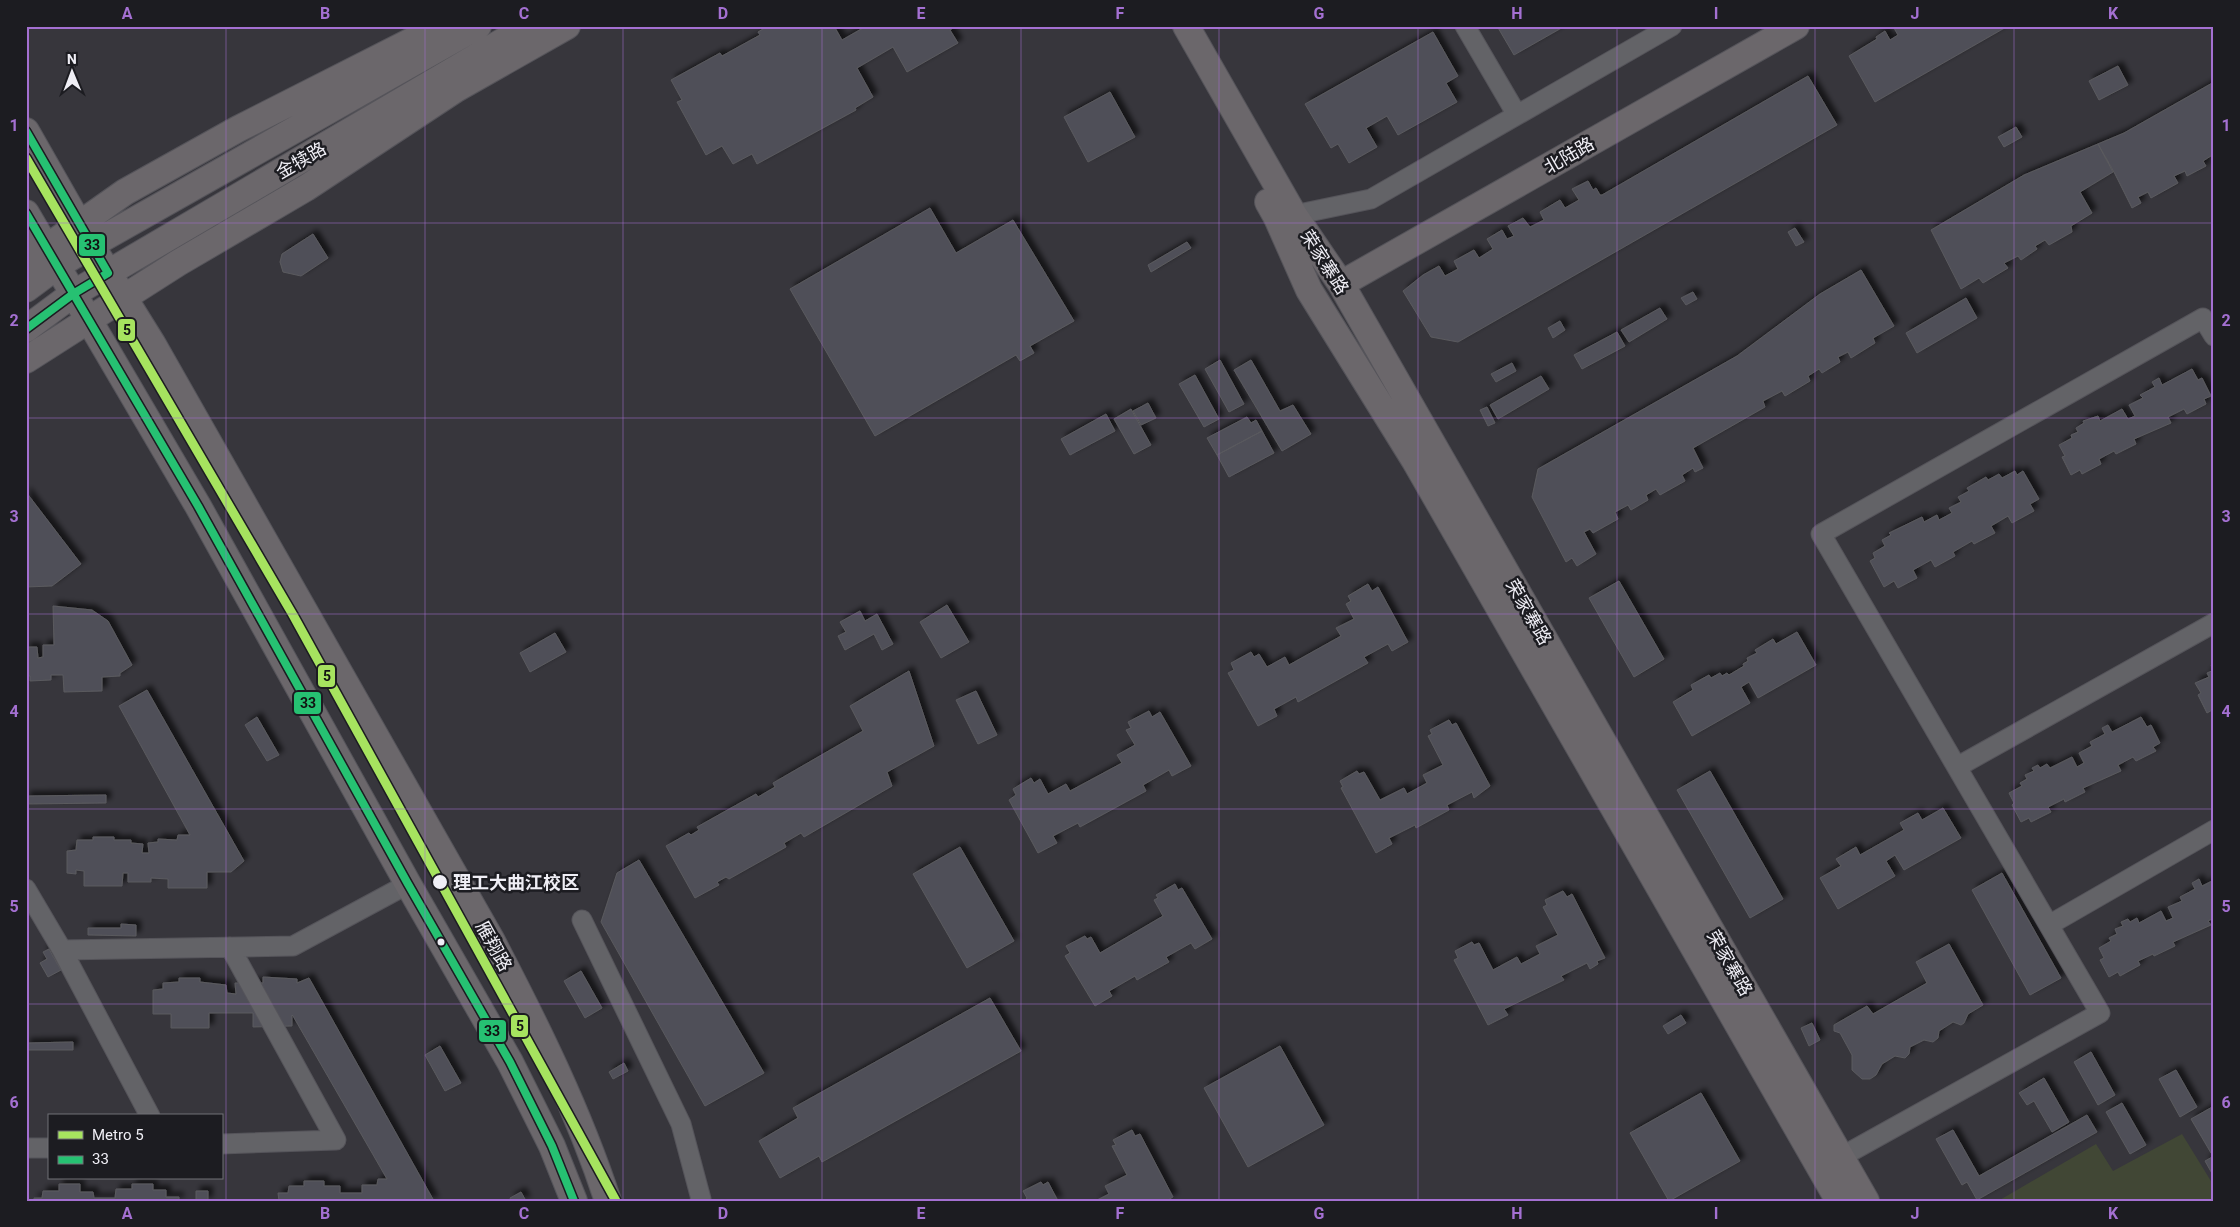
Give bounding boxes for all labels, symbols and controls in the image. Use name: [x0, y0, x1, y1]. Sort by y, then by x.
text: A: [122, 4, 133, 23]
text: B: [320, 4, 330, 23]
text: C: [519, 4, 529, 23]
text: D: [718, 4, 728, 23]
text: E: [917, 4, 926, 23]
text: F: [1116, 4, 1125, 23]
text: G: [1314, 4, 1325, 23]
text: H: [1511, 4, 1523, 23]
text: I: [1714, 4, 1718, 23]
text: J: [1911, 4, 1919, 23]
text: K: [2108, 4, 2119, 23]
north arrow: [48, 48, 98, 98]
text: N: [67, 51, 77, 67]
text: 1: [9, 116, 19, 135]
text: 1: [2221, 116, 2231, 135]
street label: 北陆路: [1540, 132, 1598, 178]
street label: 金犊路: [272, 137, 330, 183]
street label: 荣家寨路: [1297, 226, 1353, 298]
line badge: 33: [78, 233, 106, 257]
text: 33: [84, 237, 100, 253]
text: 2: [9, 311, 19, 330]
text: 2: [2221, 311, 2231, 330]
line badge: 5: [117, 318, 136, 342]
text: 5: [123, 322, 131, 338]
text: 3: [9, 507, 19, 526]
text: 3: [2221, 507, 2231, 526]
street label: 荣家寨路: [1502, 576, 1556, 648]
line badge: 5: [317, 664, 336, 688]
text: 5: [323, 668, 331, 684]
line badge: 33: [293, 691, 322, 715]
text: 33: [300, 695, 316, 711]
text: 4: [9, 702, 19, 721]
text: 4: [2221, 702, 2231, 721]
place label: 理工大曲江校区: [453, 872, 579, 893]
marker: 理工大曲江校区: [431, 873, 449, 891]
text: 5: [9, 897, 19, 916]
text: 5: [2221, 897, 2231, 916]
street label: 雁翔路: [472, 917, 516, 975]
street label: 荣家寨路: [1703, 927, 1757, 999]
unlabelled marker: [436, 937, 446, 947]
line badge: 5: [510, 1014, 529, 1038]
text: 5: [516, 1018, 524, 1034]
line badge: 33: [478, 1019, 507, 1043]
text: 33: [484, 1023, 500, 1039]
text: 6: [9, 1093, 19, 1112]
text: 6: [2221, 1093, 2231, 1112]
legend: [48, 1114, 222, 1180]
text: Metro 5: [92, 1126, 144, 1144]
text: 33: [92, 1150, 109, 1168]
text: A: [122, 1204, 133, 1223]
text: B: [320, 1204, 330, 1223]
text: C: [519, 1204, 529, 1223]
text: D: [718, 1204, 728, 1223]
text: E: [917, 1204, 926, 1223]
text: F: [1116, 1204, 1125, 1223]
text: G: [1314, 1204, 1325, 1223]
text: H: [1511, 1204, 1523, 1223]
text: I: [1714, 1204, 1718, 1223]
text: J: [1911, 1204, 1919, 1223]
text: K: [2108, 1204, 2119, 1223]

